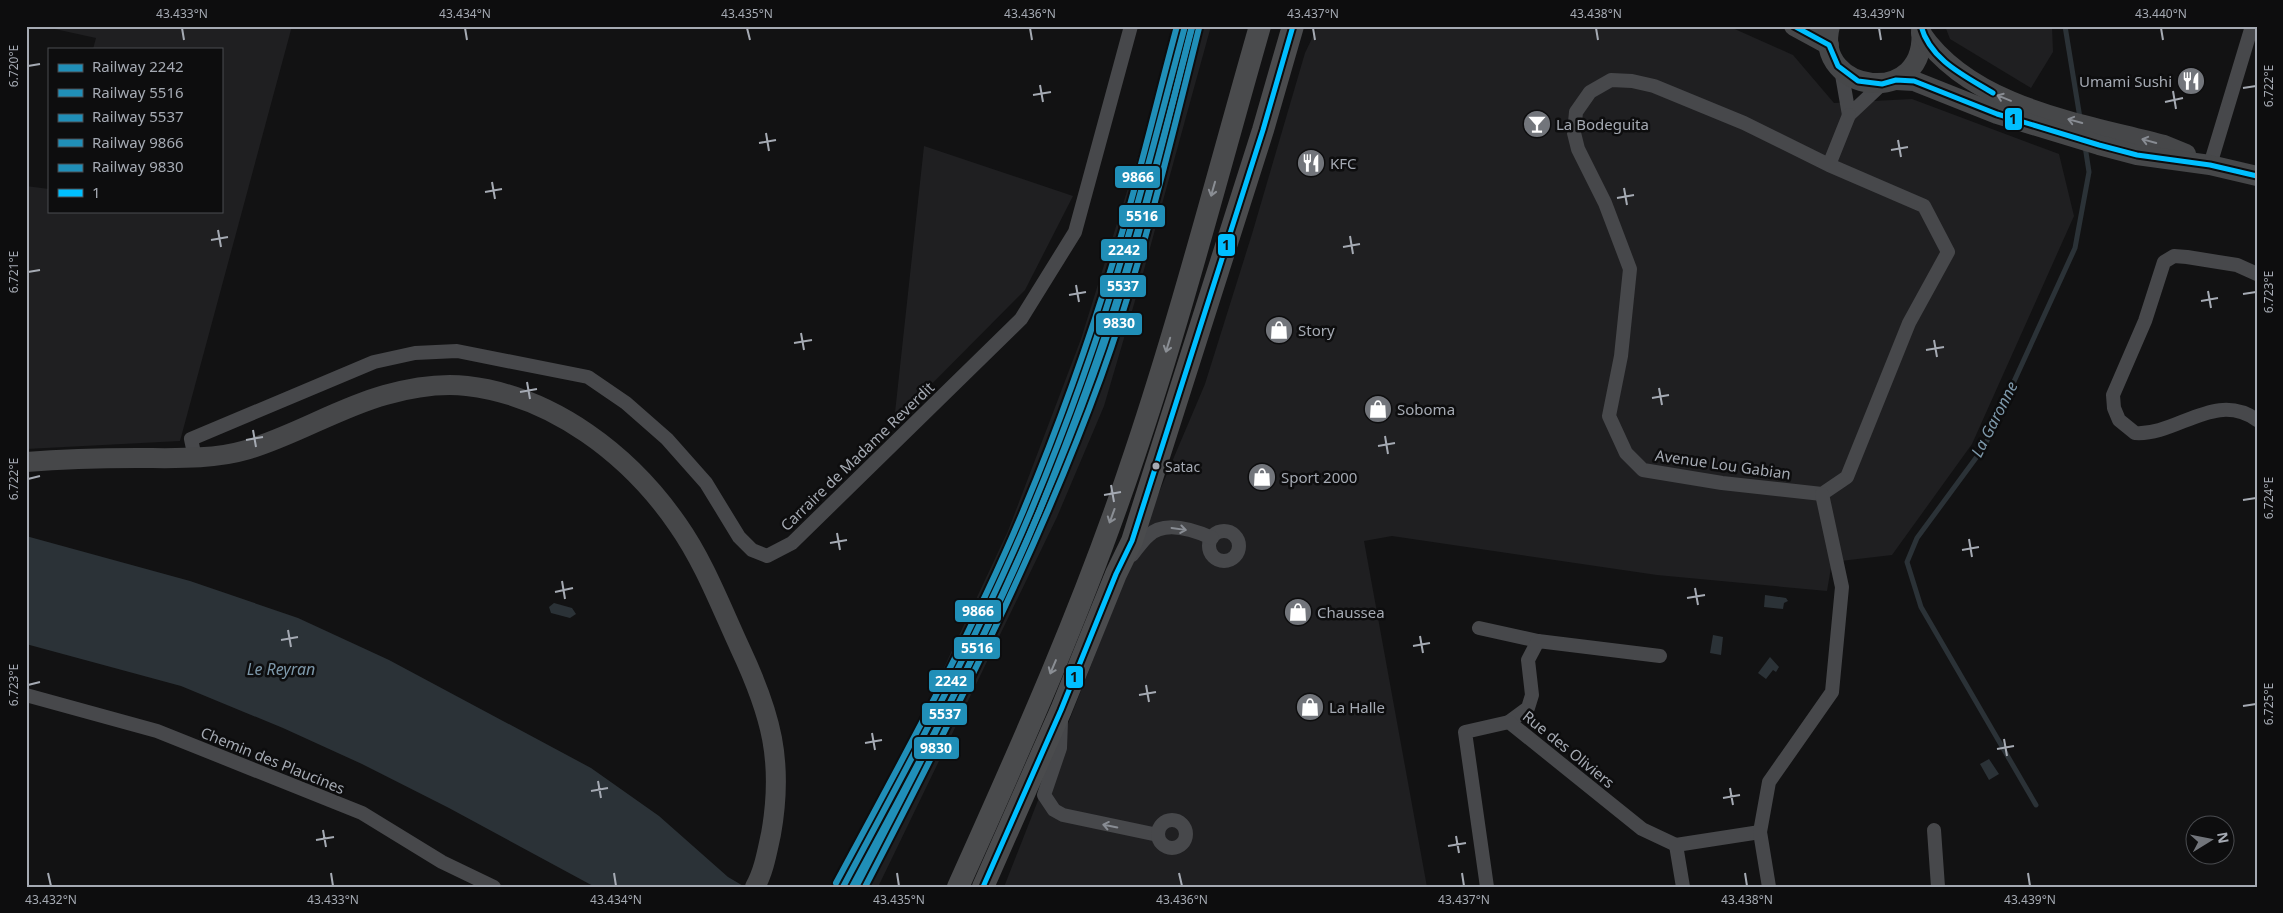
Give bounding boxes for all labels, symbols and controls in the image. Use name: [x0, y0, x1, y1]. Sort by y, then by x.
text: 43.433°N: [156, 5, 208, 22]
text: 43.434°N: [439, 5, 491, 22]
text: 43.435°N: [721, 5, 773, 22]
text: 43.436°N: [1004, 5, 1056, 22]
text: 43.437°N: [1287, 5, 1339, 22]
text: 43.438°N: [1570, 5, 1622, 22]
text: 43.439°N: [1853, 5, 1905, 22]
text: 43.440°N: [2135, 5, 2187, 22]
text: 6.720°E: [5, 45, 22, 87]
legend: [48, 48, 222, 212]
text: Railway 2242: [92, 56, 184, 76]
text: 6.722°E: [2260, 65, 2277, 107]
restaurant icon: Umami Sushi: [2176, 66, 2206, 96]
place label: Umami Sushi: [2079, 71, 2172, 91]
text: Railway 5516: [92, 82, 184, 102]
one-way arrow: [1997, 93, 2012, 103]
text: Railway 5537: [92, 106, 184, 126]
line badge: 1: [2004, 107, 2023, 131]
bar icon: La Bodeguita: [1522, 109, 1552, 139]
text: 1: [2009, 109, 2017, 128]
place label: La Bodeguita: [1556, 114, 1649, 134]
one-way arrow: [2068, 116, 2084, 125]
text: Railway 9866: [92, 132, 184, 152]
one-way arrow: [2141, 135, 2157, 145]
restaurant icon: KFC: [1296, 148, 1326, 178]
place label: KFC: [1330, 153, 1357, 173]
text: Railway 9830: [92, 156, 184, 176]
line badge: 9866: [1114, 165, 1161, 189]
text: 9866: [1122, 167, 1154, 186]
one-way arrow: [1208, 180, 1218, 196]
text: 1: [92, 182, 101, 202]
line badge: 5516: [1118, 204, 1166, 228]
text: 5516: [1126, 206, 1158, 225]
line badge: 1: [1217, 233, 1236, 257]
text: 1: [1222, 235, 1230, 254]
line badge: 2242: [1100, 238, 1148, 262]
text: 2242: [1108, 240, 1140, 259]
text: 6.721°E: [5, 251, 22, 293]
text: 6.723°E: [2260, 271, 2277, 313]
line badge: 5537: [1099, 274, 1147, 298]
text: 5537: [1107, 276, 1139, 295]
line badge: 9830: [1095, 312, 1143, 336]
text: 9830: [1103, 313, 1135, 332]
shop icon: Story: [1264, 315, 1294, 345]
place label: Story: [1298, 320, 1335, 340]
one-way arrow: [1163, 336, 1173, 352]
street label: Carraire de Madame Reverdit: [776, 377, 939, 535]
water label: La Garonne: [1965, 377, 2023, 461]
shop icon: Soboma: [1363, 394, 1393, 424]
place label: Soboma: [1397, 399, 1455, 419]
street label: Avenue Lou Gabian: [1654, 445, 1792, 483]
place label: Satac: [1165, 457, 1200, 476]
text: 6.722°E: [5, 458, 22, 500]
marker: Satac: [1151, 461, 1161, 471]
shop icon: Sport 2000: [1247, 462, 1277, 492]
place label: Sport 2000: [1281, 467, 1357, 487]
text: 6.724°E: [2260, 477, 2277, 519]
one-way arrow: [1107, 507, 1116, 523]
one-way arrow: [1171, 524, 1187, 534]
shop icon: Chaussea: [1283, 597, 1313, 627]
line badge: 9866: [954, 599, 1002, 623]
text: 9866: [962, 601, 994, 620]
place label: Chaussea: [1317, 602, 1385, 622]
line badge: 5516: [953, 636, 1001, 660]
text: 5516: [961, 638, 993, 657]
water label: Le Reyran: [247, 658, 315, 680]
one-way arrow: [1047, 659, 1057, 674]
text: 6.723°E: [5, 664, 22, 706]
line badge: 1: [1065, 665, 1084, 689]
text: 1: [1070, 667, 1078, 686]
line badge: 2242: [928, 669, 975, 693]
text: 2242: [935, 671, 967, 690]
text: 6.725°E: [2260, 683, 2277, 725]
shop icon: La Halle: [1295, 692, 1325, 722]
place label: La Halle: [1329, 697, 1385, 717]
line badge: 5537: [921, 702, 968, 726]
text: 5537: [929, 704, 961, 723]
street label: Rue des Oliviers: [1519, 706, 1619, 792]
street label: Chemin des Plaucines: [198, 722, 348, 798]
line badge: 9830: [913, 736, 960, 760]
text: 9830: [920, 738, 952, 757]
north arrow: [2186, 816, 2236, 866]
one-way arrow: [1102, 820, 1118, 830]
text: N: [2213, 830, 2234, 845]
text: 43.432°N: [25, 891, 77, 908]
text: 43.433°N: [307, 891, 359, 908]
text: 43.434°N: [590, 891, 642, 908]
text: 43.435°N: [873, 891, 925, 908]
text: 43.436°N: [1156, 891, 1208, 908]
text: 43.437°N: [1438, 891, 1490, 908]
text: 43.438°N: [1721, 891, 1773, 908]
text: 43.439°N: [2004, 891, 2056, 908]

